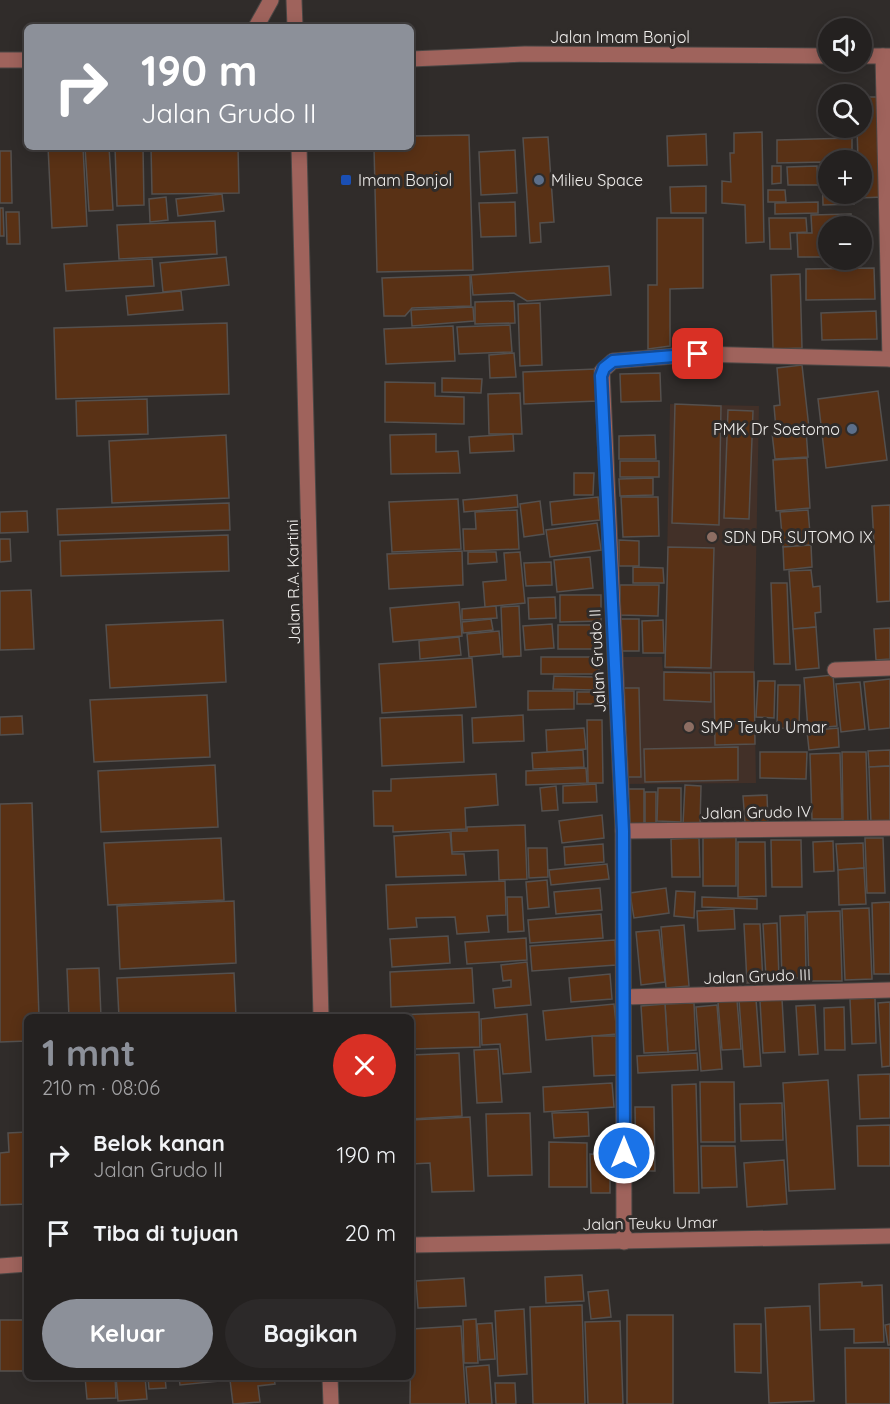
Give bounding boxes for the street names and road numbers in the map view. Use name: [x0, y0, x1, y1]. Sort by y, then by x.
street label: Jalan Imam Bonjol: [550, 27, 690, 47]
street label: Jalan R.A. Kartini: [282, 519, 304, 645]
street label: Jalan Grudo II: [584, 609, 610, 713]
street label: Jalan Grudo IV: [701, 801, 812, 823]
street label: Jalan Grudo III: [703, 964, 811, 988]
street label: Jalan Teuku Umar: [582, 1212, 718, 1234]

